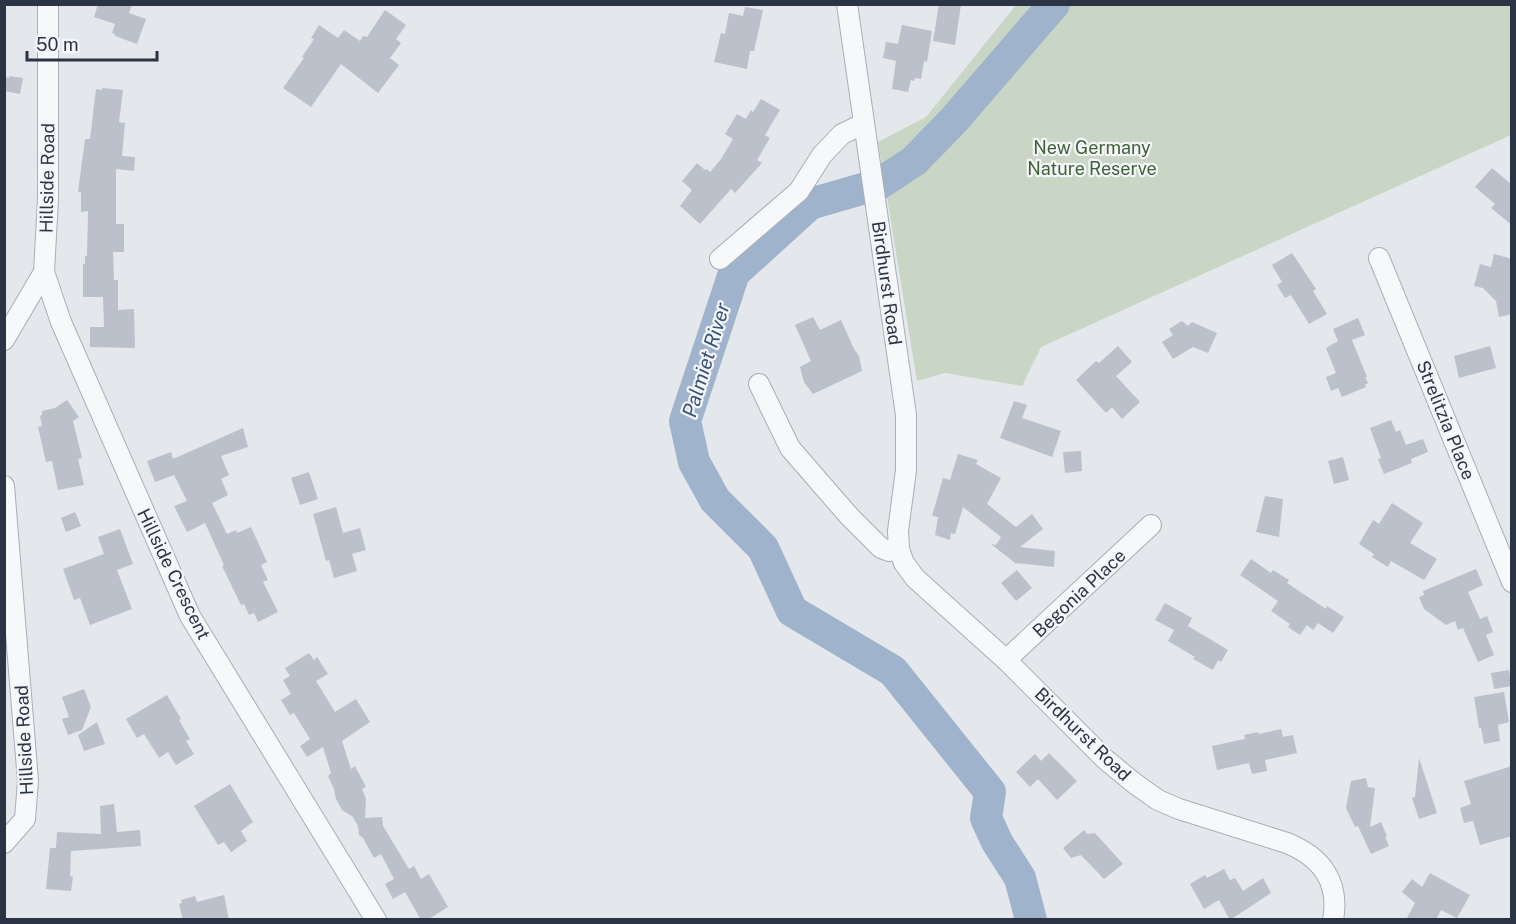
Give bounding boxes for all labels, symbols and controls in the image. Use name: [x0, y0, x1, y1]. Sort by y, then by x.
scale bar: [27, 24, 158, 62]
text: 50 m: [36, 34, 79, 55]
street label: Hillside Road: [36, 123, 58, 233]
park label: New Germany Nature Reserve: [1027, 137, 1157, 179]
street label: Birdhurst Road: [868, 220, 906, 346]
water label: Palmiet River: [677, 299, 735, 420]
street label: Strelitzia Place: [1413, 357, 1479, 483]
street label: Hillside Crescent: [133, 505, 215, 643]
street label: Begonia Place: [1028, 545, 1130, 641]
street label: Birdhurst Road: [1031, 683, 1135, 785]
street label: Hillside Road: [11, 684, 37, 796]

